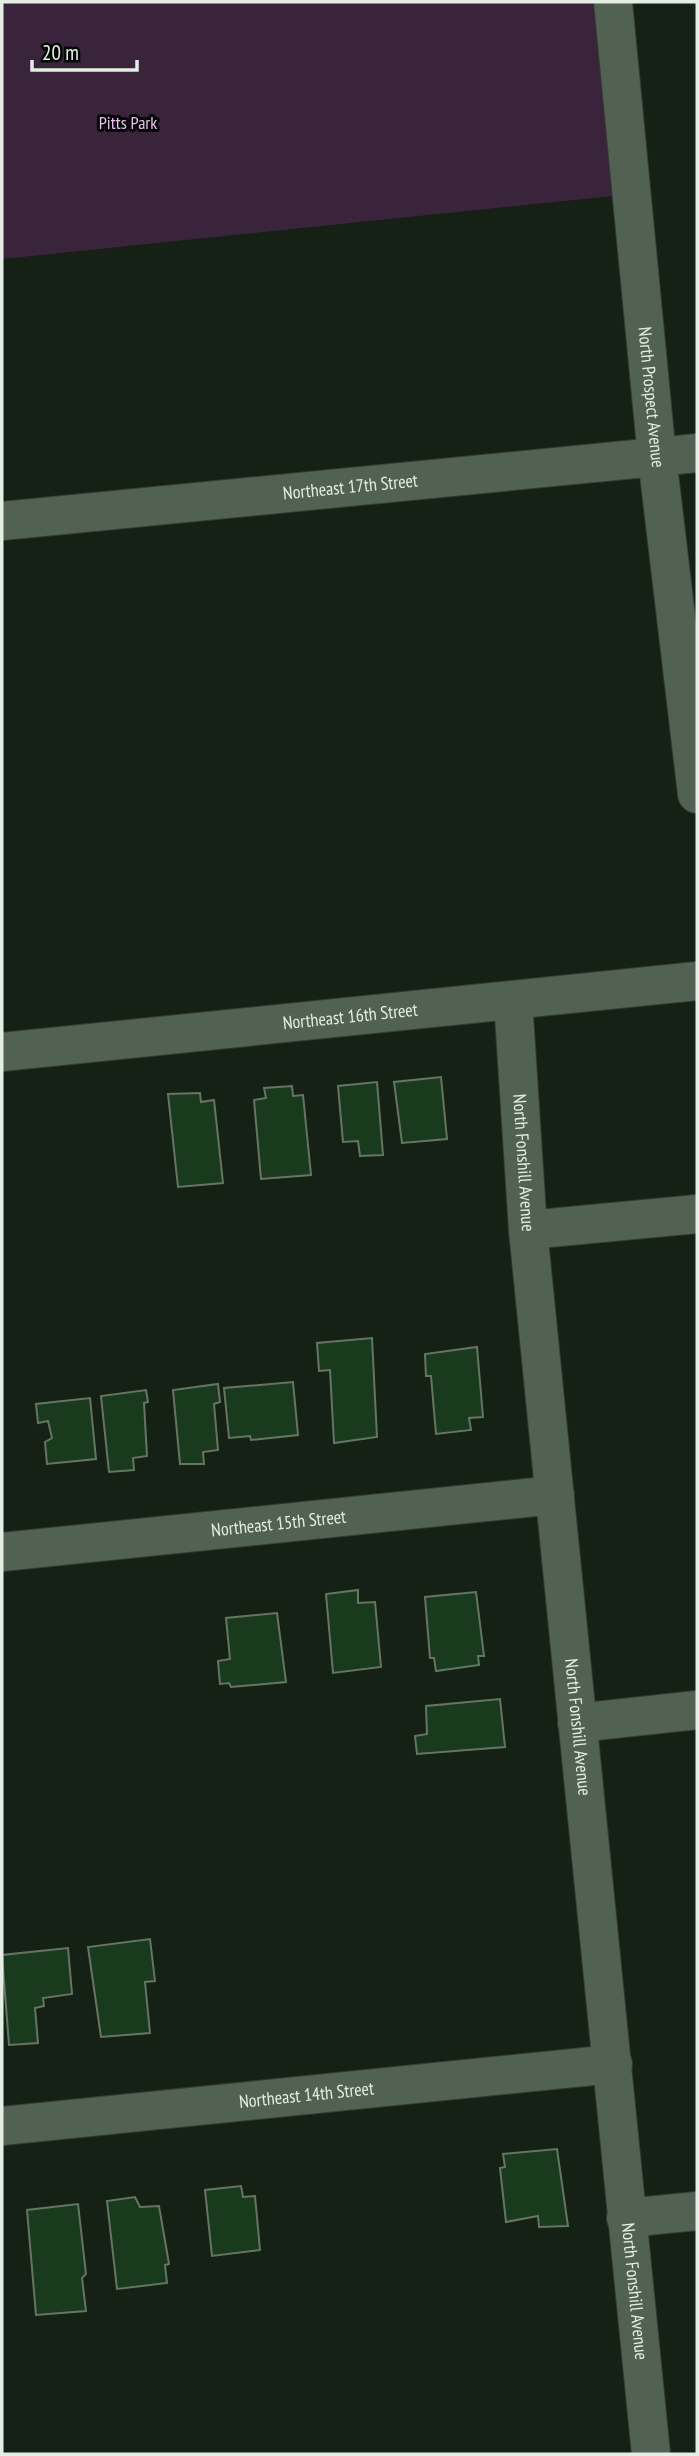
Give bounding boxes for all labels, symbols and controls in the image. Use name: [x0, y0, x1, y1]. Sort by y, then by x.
scale bar: [32, 28, 136, 72]
text: 20 m: [42, 39, 79, 66]
park label: Pitts Park: [99, 111, 157, 134]
street label: North Prospect Avenue: [633, 326, 670, 469]
street label: Northeast 17th Street: [282, 468, 419, 504]
street label: Northeast 16th Street: [282, 998, 419, 1034]
street label: North Fonshill Avenue: [508, 1093, 540, 1232]
street label: Northeast 15th Street: [210, 1505, 347, 1541]
street label: North Fonshill Avenue: [560, 1657, 597, 1797]
street label: Northeast 14th Street: [238, 2076, 375, 2113]
street label: North Fonshill Avenue: [617, 2221, 653, 2361]

